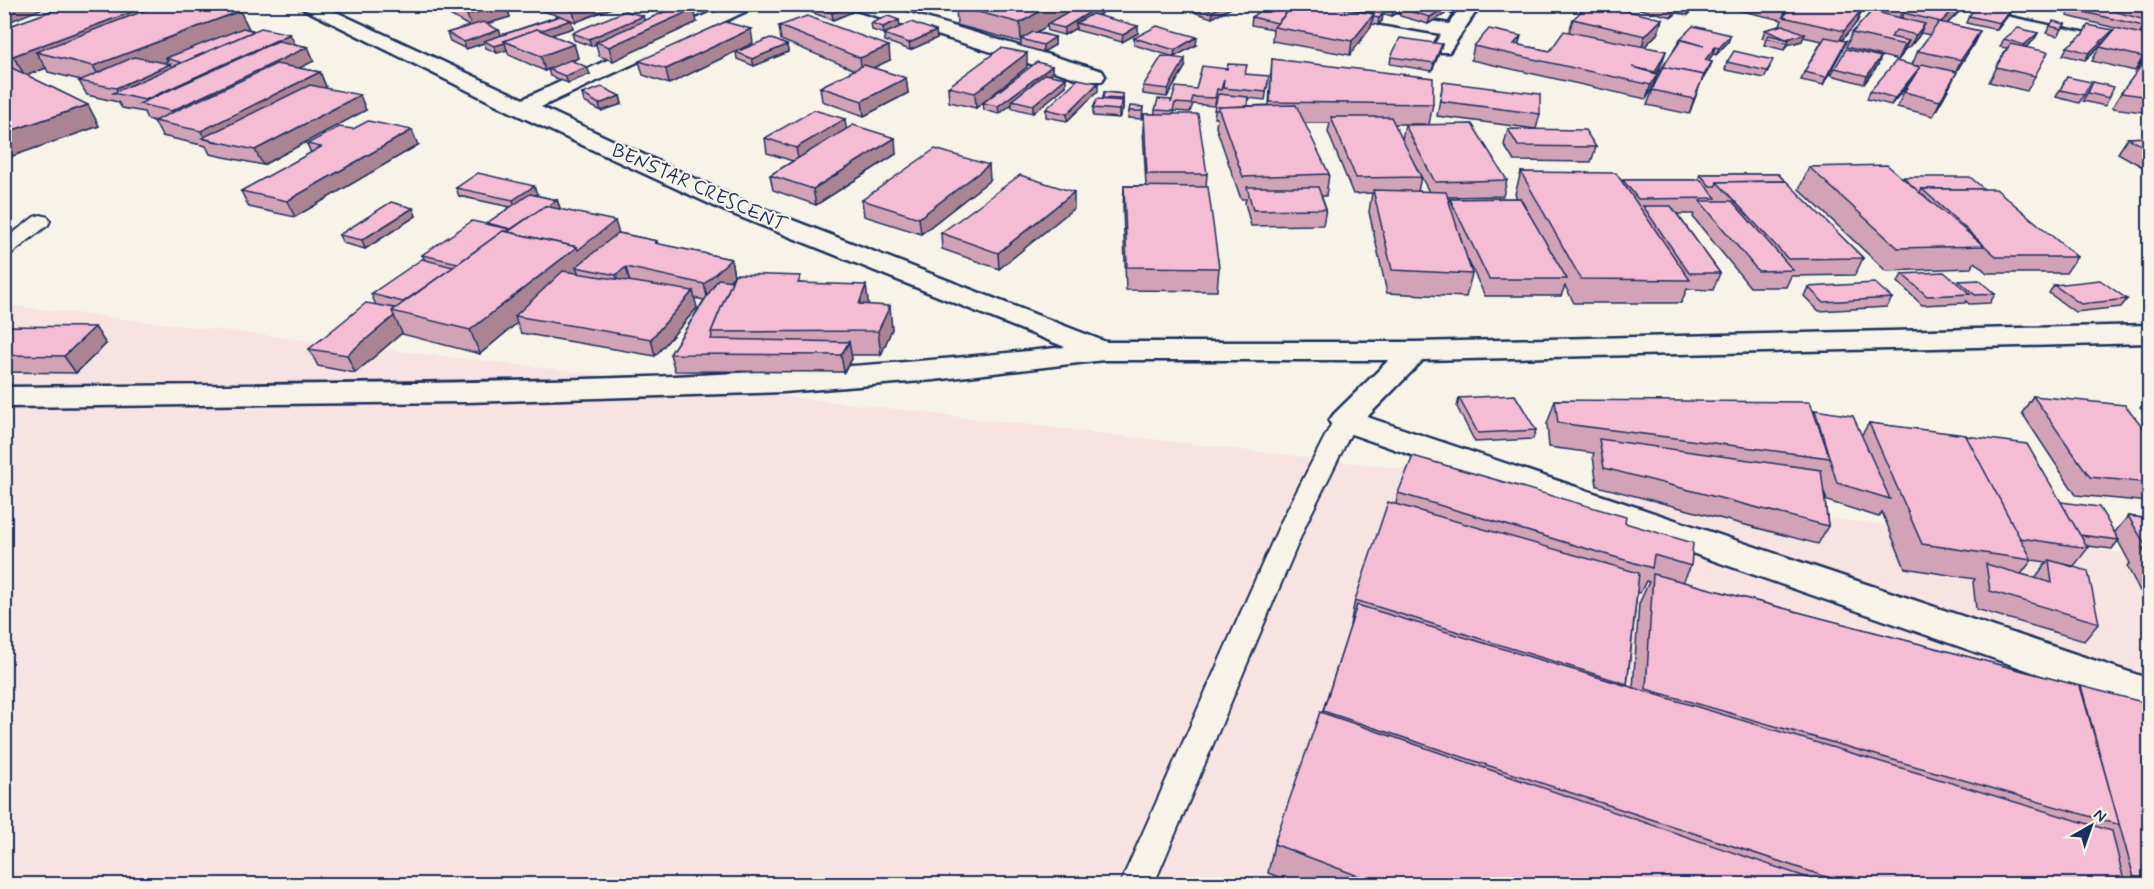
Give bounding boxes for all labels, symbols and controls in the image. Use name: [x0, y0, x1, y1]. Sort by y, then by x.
street label: BENSTAR CRESCENT: [607, 137, 792, 239]
north arrow: [2061, 796, 2121, 856]
text: N: [2089, 804, 2111, 827]

